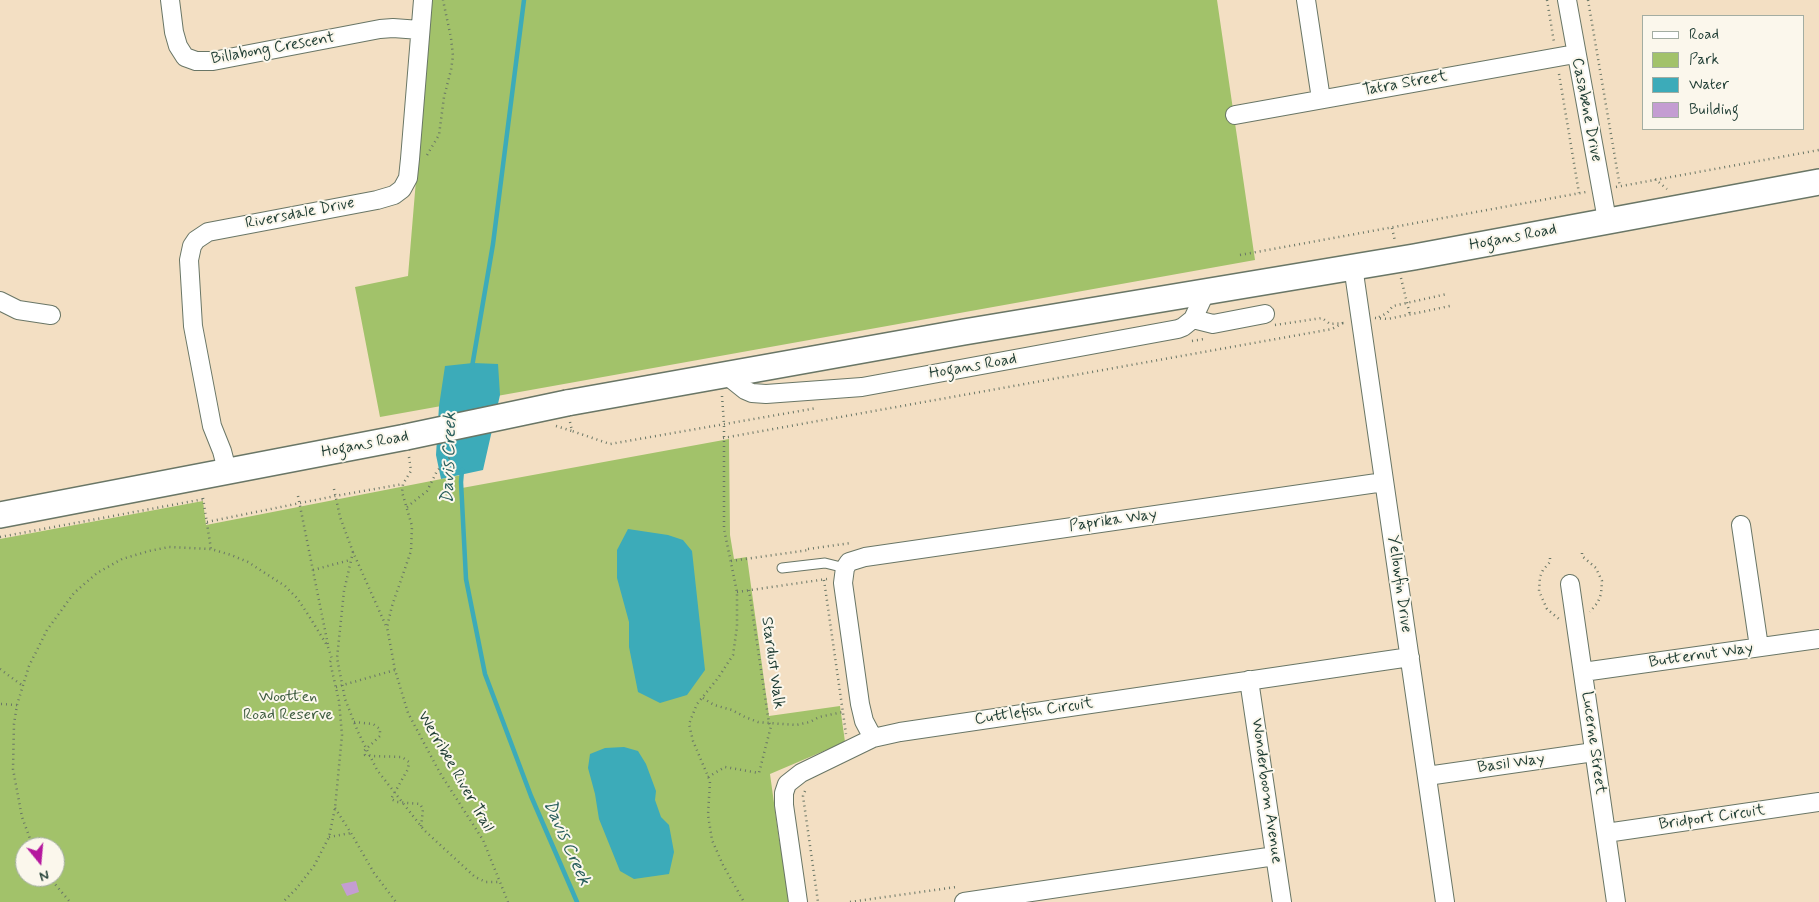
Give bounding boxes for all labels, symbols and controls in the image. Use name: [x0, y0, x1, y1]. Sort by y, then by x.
legend: [1642, 15, 1804, 130]
text: Road: [1689, 25, 1719, 45]
street label: Billabong Crescent: [210, 29, 336, 69]
text: Park: [1689, 50, 1719, 70]
street label: Casabene Drive: [1567, 56, 1605, 164]
street label: Tatra Street: [1361, 67, 1449, 101]
text: Water: [1689, 75, 1729, 95]
text: Building: [1689, 100, 1739, 120]
street label: Riversdale Drive: [244, 194, 356, 234]
street label: Hogans Road: [1468, 220, 1558, 256]
street label: Hogans Road: [928, 350, 1018, 384]
water label: Davis Creek: [438, 412, 462, 504]
street label: Hogans Road: [320, 427, 410, 463]
street label: Paprika Way: [1068, 505, 1158, 537]
street label: Yellowfin Drive: [1383, 534, 1415, 634]
street label: Stardust Walk: [756, 616, 788, 710]
street label: Butternut Way: [1648, 639, 1754, 673]
park label: Wootten Road Reserve: [243, 688, 333, 726]
street label: Lucerne Street: [1576, 690, 1610, 796]
street label: Cuttlefish Circuit: [974, 694, 1094, 730]
street label: Werribee River Trail: [413, 708, 497, 836]
street label: Wonderboom Avenue: [1246, 717, 1286, 865]
street label: Basil Way: [1476, 750, 1546, 778]
water label: Davis Creek: [538, 797, 594, 889]
street label: Bridport Circuit: [1658, 801, 1766, 835]
north arrow: [15, 837, 65, 887]
text: N: [37, 865, 51, 885]

